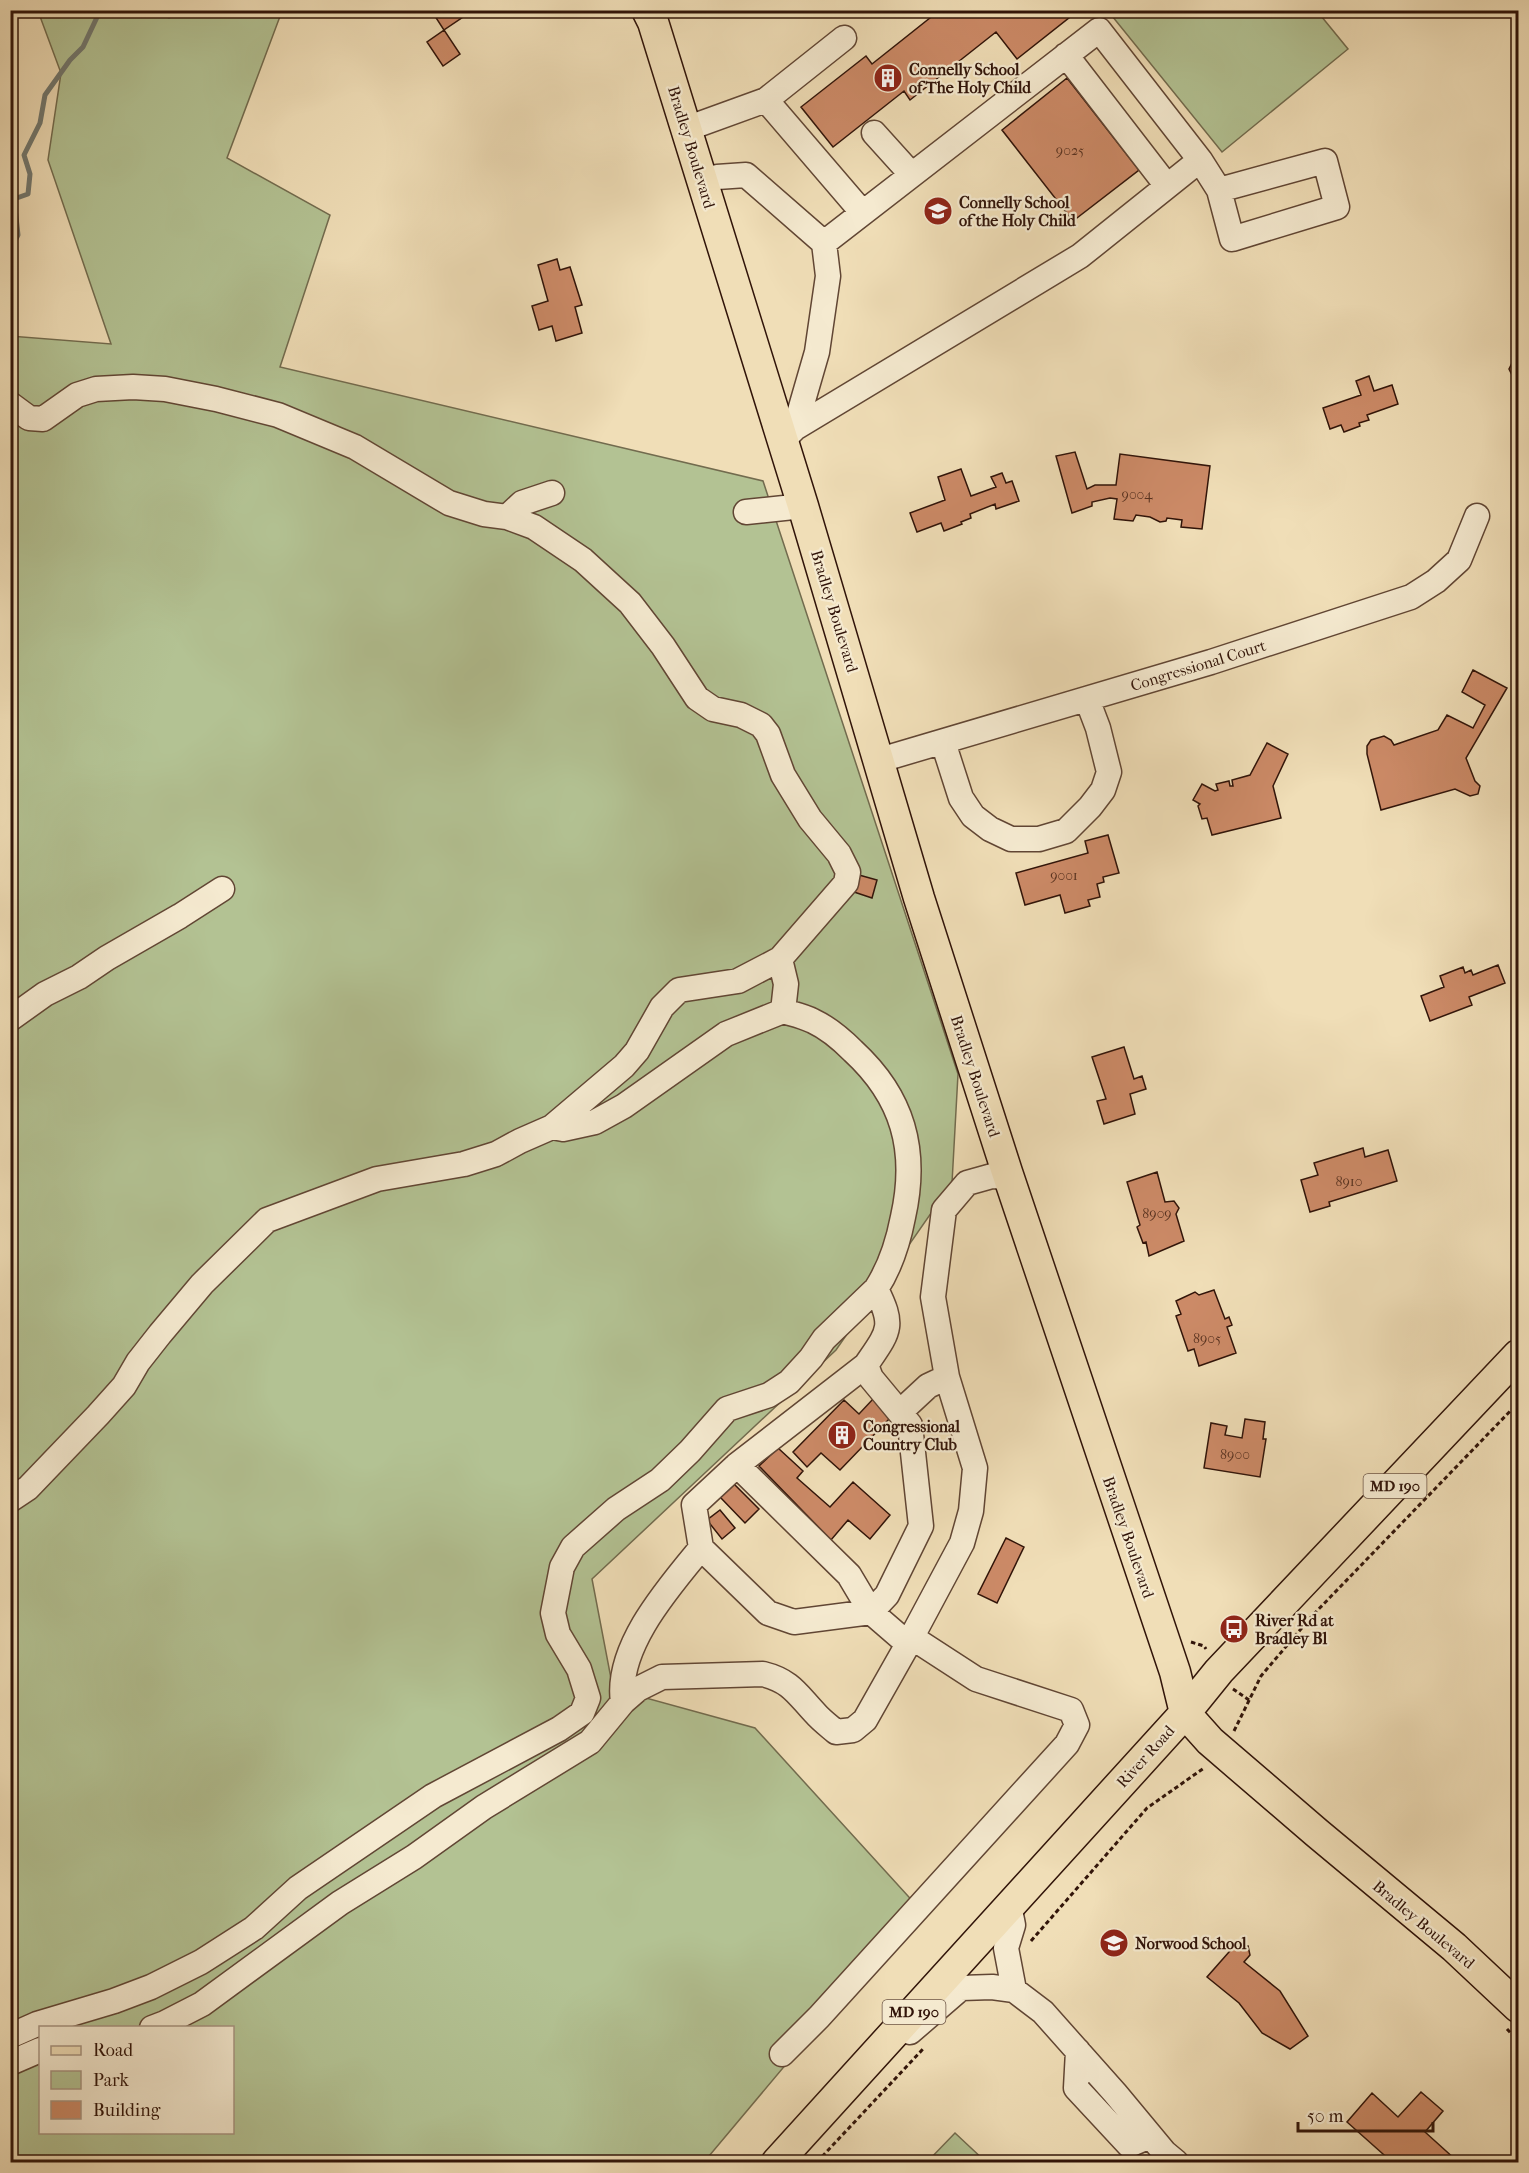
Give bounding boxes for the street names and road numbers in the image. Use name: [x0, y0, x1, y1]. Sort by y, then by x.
street label: Bradley Boulevard: [664, 83, 719, 211]
street label: Bradley Boulevard: [807, 547, 862, 675]
street label: Congressional Court: [1128, 636, 1268, 695]
street label: Bradley Boulevard: [947, 1013, 1004, 1140]
street label: Bradley Boulevard: [1099, 1474, 1158, 1601]
road number: MD 190: [1364, 1474, 1426, 1498]
street label: River Road: [1112, 1721, 1179, 1791]
street label: Bradley Boulevard: [1369, 1876, 1479, 1973]
road number: MD 190: [882, 2000, 946, 2024]

